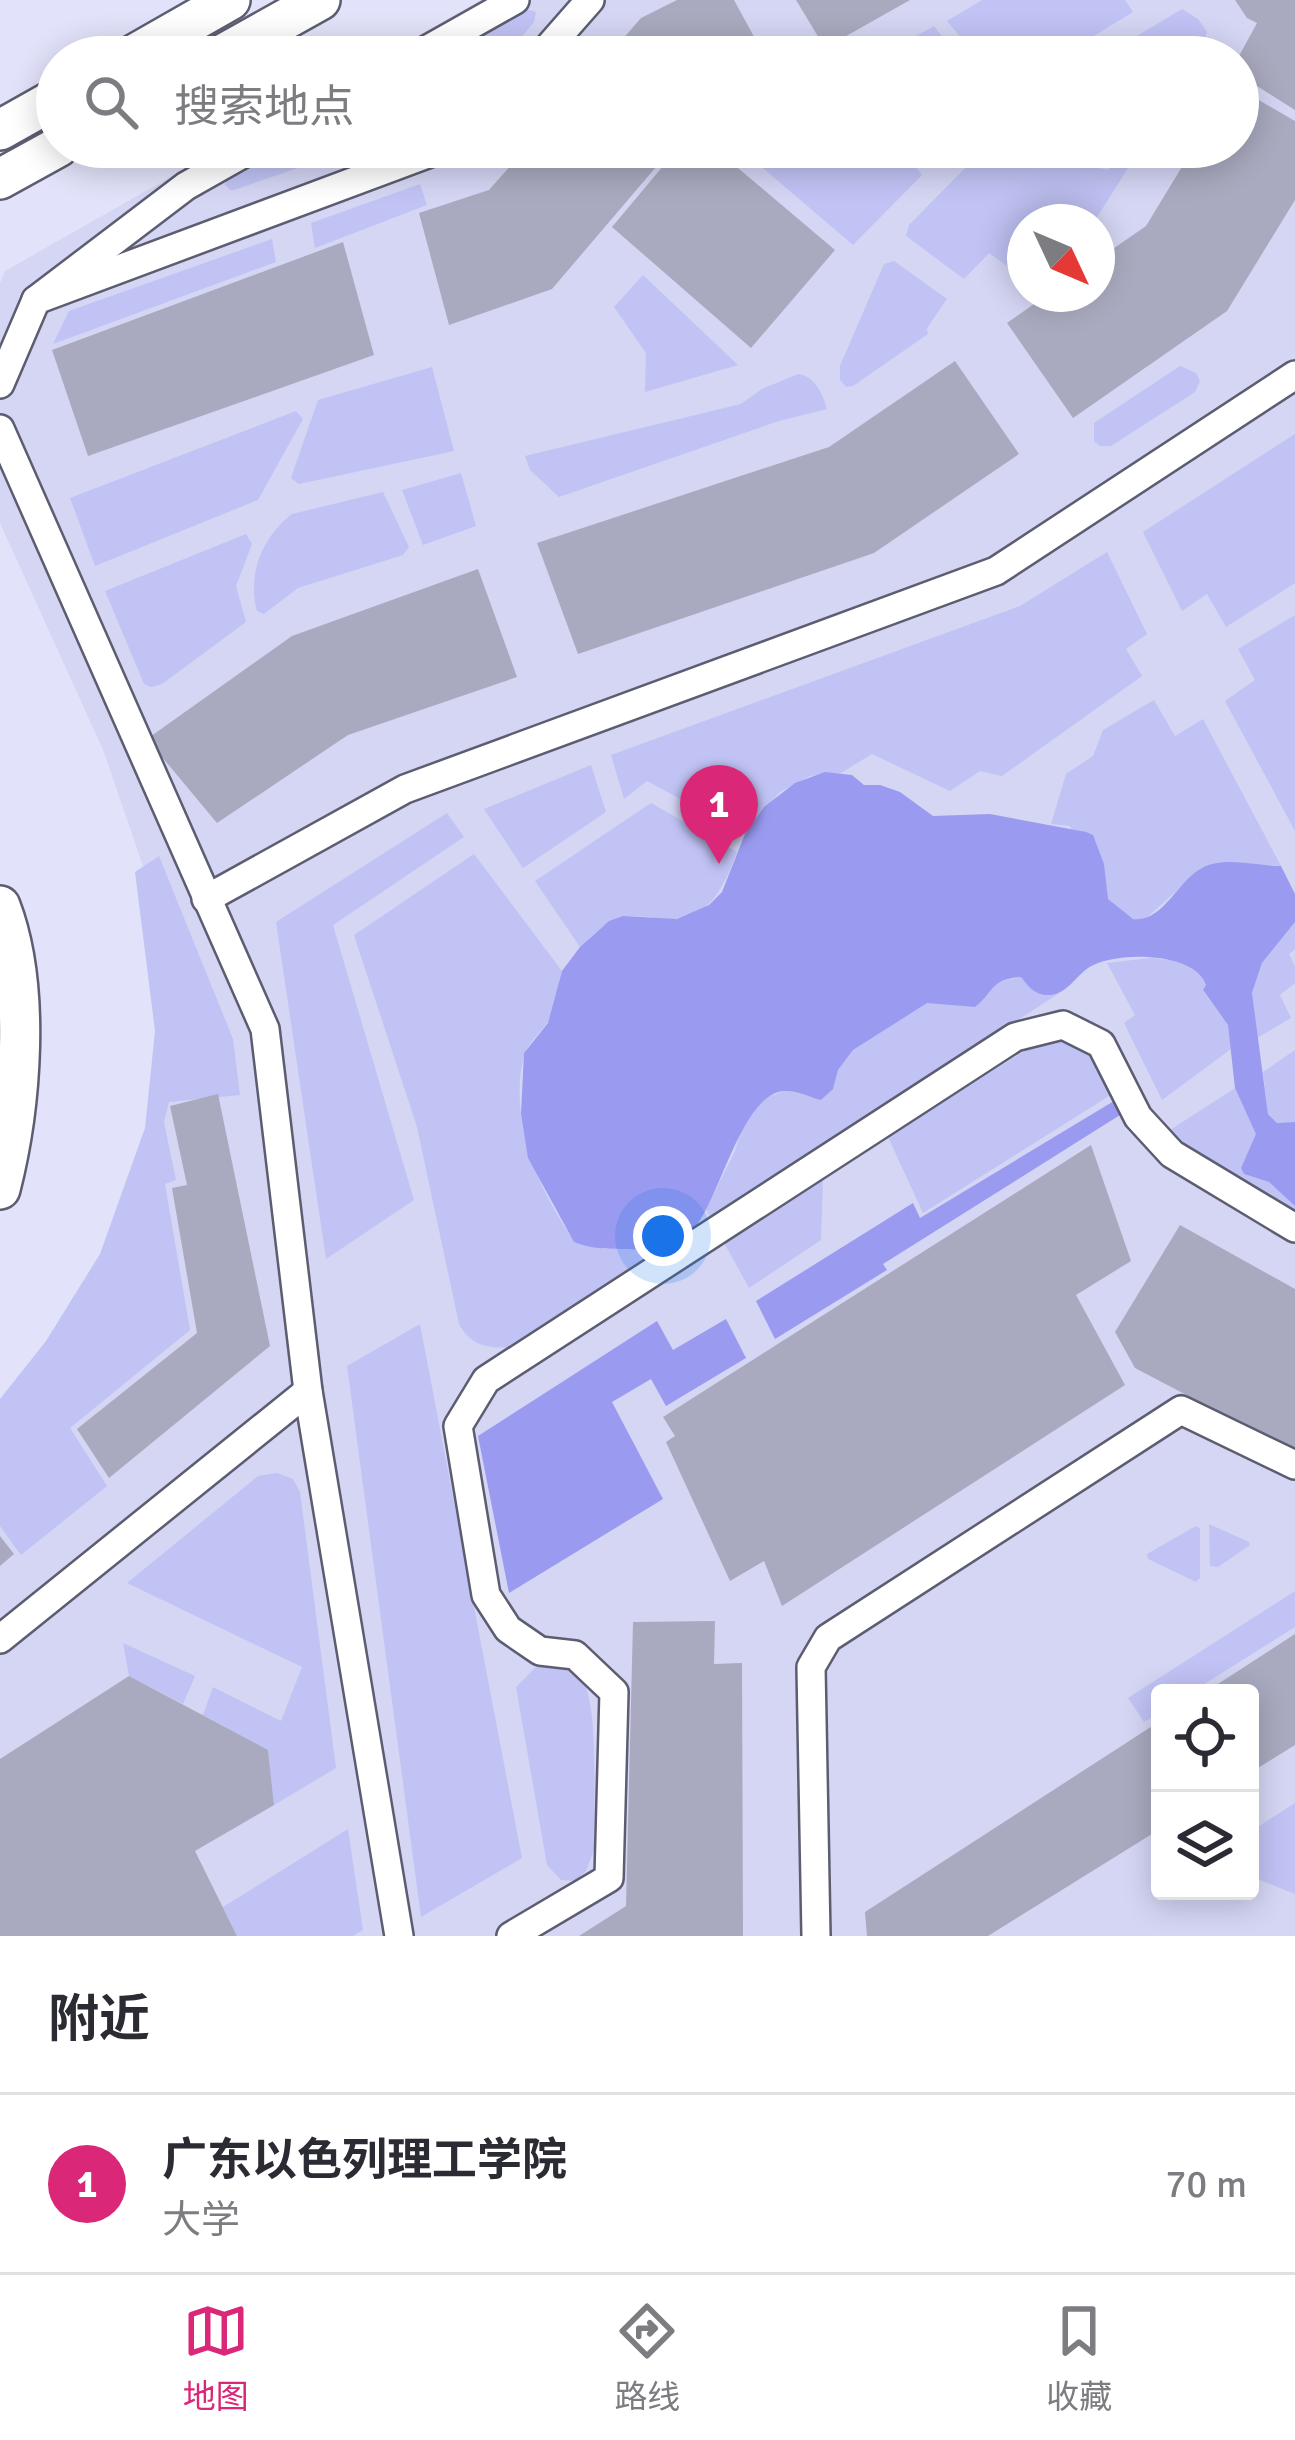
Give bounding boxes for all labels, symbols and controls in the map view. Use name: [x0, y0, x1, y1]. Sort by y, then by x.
search box: [36, 36, 1259, 168]
icon: search: [78, 69, 144, 135]
text: 搜索地点: [174, 80, 354, 135]
north arrow: [1007, 204, 1115, 312]
pin: 1: [680, 765, 758, 864]
your location: [633, 1206, 693, 1266]
map controls: [1151, 1684, 1259, 1900]
button: locate: [1151, 1684, 1259, 1792]
button: layers: [1151, 1792, 1259, 1900]
text: 附近: [48, 1988, 150, 2051]
text: 广东以色列理工学院: [162, 2133, 567, 2188]
text: 1: [76, 2160, 98, 2208]
text: 70 m: [1165, 2160, 1247, 2208]
text: 大学: [162, 2196, 240, 2244]
tab: 地图: [183, 2298, 249, 2418]
tab: 路线: [614, 2298, 680, 2418]
tab: 收藏: [1046, 2298, 1112, 2418]

